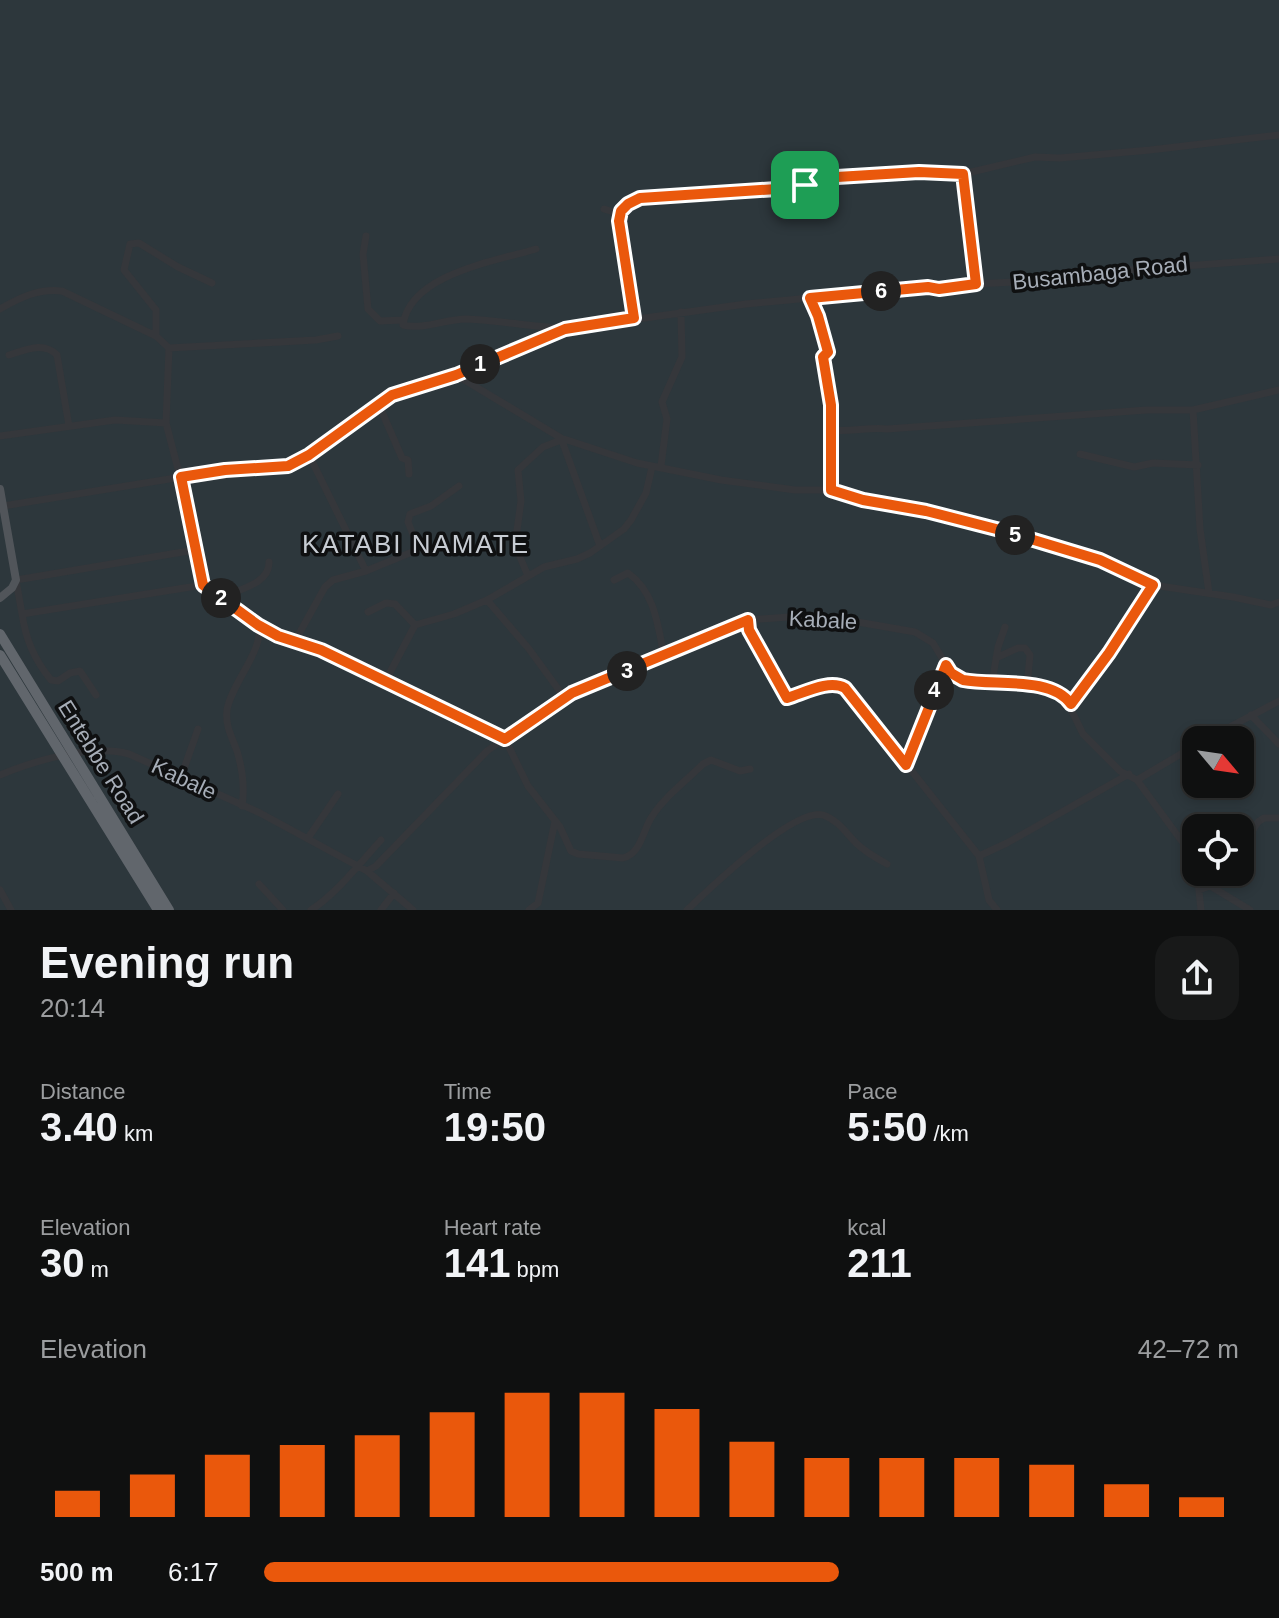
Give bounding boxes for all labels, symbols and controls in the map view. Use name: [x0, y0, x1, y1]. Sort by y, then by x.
pin: [771, 151, 839, 219]
icon: arrive: [783, 163, 827, 207]
street label: Busambaga Road: [1011, 251, 1189, 295]
pin: 6: [861, 271, 901, 311]
text: 6: [875, 278, 887, 303]
pin: 1: [460, 344, 500, 384]
text: 1: [474, 351, 486, 376]
pin: 5: [995, 515, 1035, 555]
text: 5: [1009, 522, 1021, 547]
district label: KATABI NAMATE: [302, 529, 530, 559]
pin: 2: [201, 578, 241, 618]
text: 2: [215, 585, 227, 610]
street label: Kabale: [788, 606, 858, 634]
pin: 3: [607, 651, 647, 691]
text: 3: [621, 658, 633, 683]
pin: 4: [914, 670, 954, 710]
text: 4: [928, 677, 940, 702]
street label: Entebbe Road: [53, 696, 149, 828]
north arrow: [1182, 726, 1254, 798]
map controls: [1182, 726, 1254, 886]
street label: Kabale: [148, 753, 220, 805]
button: locate: [1182, 814, 1254, 886]
button: share: [1155, 936, 1239, 1020]
text: Evening run: [40, 938, 294, 987]
text: 20:14: [40, 993, 105, 1023]
text: Distance: [40, 1079, 126, 1104]
text: Time: [444, 1079, 492, 1104]
text: Pace: [847, 1079, 897, 1104]
text: 3.40: [40, 1105, 118, 1149]
text: 19:50: [444, 1105, 546, 1149]
text: 5:50: [847, 1105, 927, 1149]
text: km: [118, 1121, 153, 1146]
text: /km: [927, 1121, 969, 1146]
text: Elevation: [40, 1215, 131, 1240]
text: Heart rate: [444, 1215, 541, 1240]
text: kcal: [847, 1215, 886, 1240]
text: 30: [40, 1241, 85, 1285]
text: 141: [444, 1241, 510, 1285]
text: 211: [847, 1241, 912, 1285]
text: m: [85, 1257, 109, 1282]
text: bpm: [510, 1257, 559, 1282]
text: Elevation: [40, 1334, 147, 1364]
text: 42–72 m: [1138, 1334, 1239, 1364]
text: 500 m: [40, 1557, 114, 1587]
text: 6:17: [168, 1557, 219, 1587]

